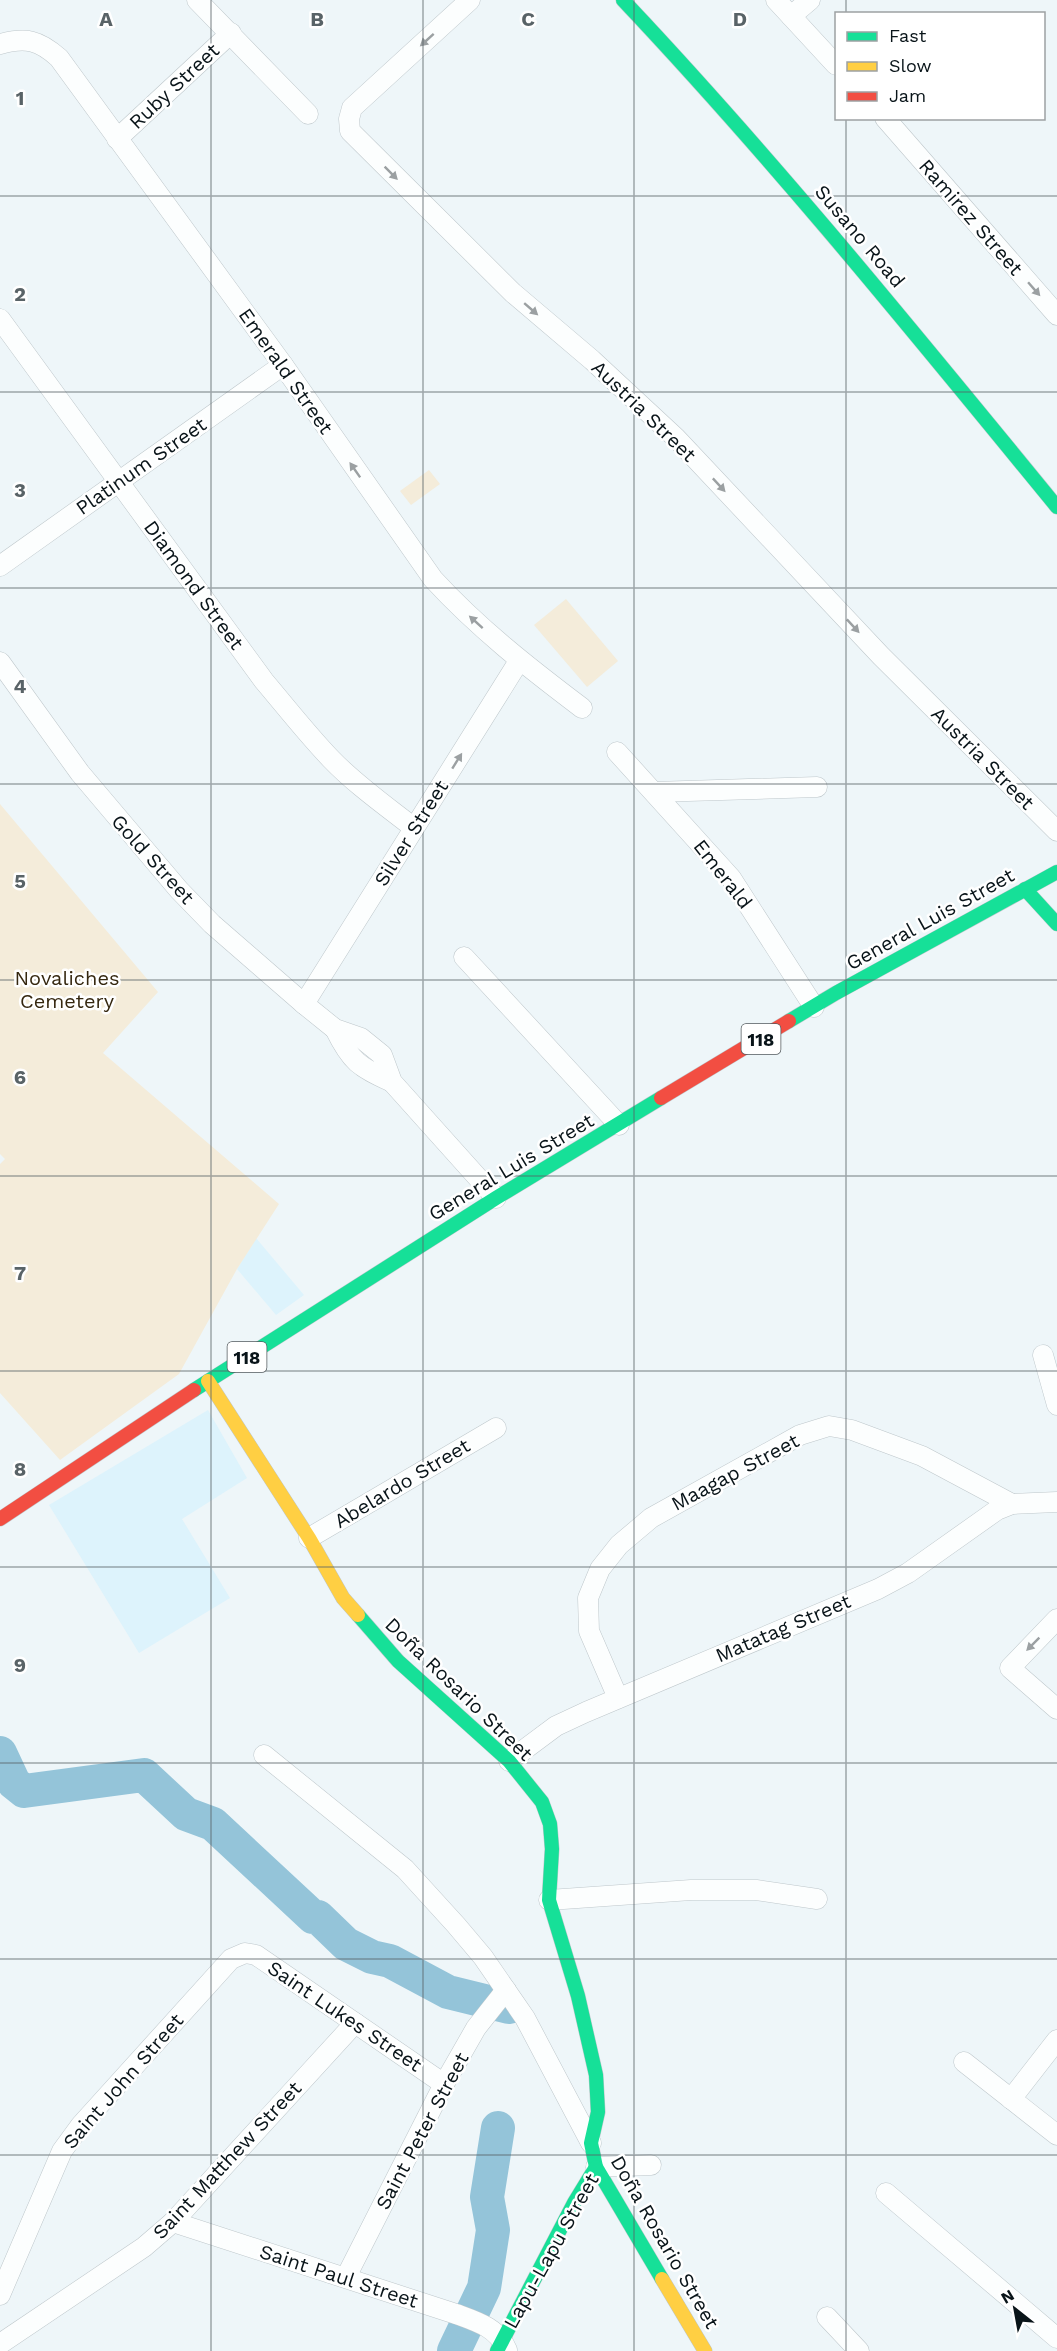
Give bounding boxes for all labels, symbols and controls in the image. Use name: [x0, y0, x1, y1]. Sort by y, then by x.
text: A: [99, 7, 113, 31]
text: B: [310, 7, 324, 31]
text: C: [521, 7, 535, 31]
text: D: [733, 7, 747, 31]
legend: [835, 12, 1045, 120]
text: Fast: [889, 25, 927, 46]
one-way arrow: [419, 33, 434, 47]
street label: Ruby Street: [124, 38, 225, 134]
text: Slow: [889, 55, 932, 76]
text: Jam: [889, 85, 926, 106]
text: 1: [16, 86, 24, 110]
street label: Ramirez Street: [914, 154, 1028, 280]
one-way arrow: [384, 165, 398, 179]
street label: Susano Road: [810, 180, 910, 292]
one-way arrow: [1028, 281, 1041, 297]
text: 2: [14, 282, 26, 306]
one-way arrow: [523, 302, 539, 315]
street label: Emerald Street: [234, 303, 339, 439]
street label: Austria Street: [587, 355, 702, 467]
street label: Platinum Street: [71, 412, 211, 520]
one-way arrow: [349, 462, 361, 478]
one-way arrow: [712, 477, 726, 492]
text: 3: [14, 478, 26, 502]
street label: Diamond Street: [139, 516, 249, 655]
one-way arrow: [468, 615, 483, 629]
one-way arrow: [846, 619, 860, 634]
text: 4: [14, 674, 27, 698]
street label: Austria Street: [927, 702, 1040, 815]
one-way arrow: [451, 752, 462, 769]
street label: Silver Street: [369, 775, 453, 890]
street label: Gold Street: [107, 809, 200, 909]
street label: Emerald: [689, 835, 757, 913]
street label: General Luis Street: [842, 863, 1019, 975]
text: 5: [14, 869, 26, 893]
park label: Novaliches Cemetery: [14, 966, 120, 1013]
road number: 118: [742, 1024, 780, 1054]
text: 6: [14, 1065, 26, 1089]
street label: General Luis Street: [424, 1108, 598, 1226]
text: 7: [14, 1261, 26, 1285]
road number: 118: [228, 1342, 266, 1372]
street label: Maagap Street: [667, 1428, 803, 1516]
street label: Abelardo Street: [330, 1433, 475, 1533]
text: 8: [14, 1457, 26, 1481]
street label: Matatag Street: [712, 1588, 855, 1667]
street label: Doña Rosario Street: [380, 1612, 538, 1766]
one-way arrow: [1027, 1636, 1041, 1650]
text: 9: [14, 1653, 26, 1677]
street label: Saint Lukes Street: [263, 1955, 427, 2077]
street label: Saint John Street: [58, 2008, 189, 2153]
street label: Saint Peter Street: [370, 2048, 474, 2214]
street label: Saint Matthew Street: [148, 2076, 307, 2244]
street label: Doña Rosario Street: [606, 2151, 725, 2333]
street label: Lapu-Lapu Street: [498, 2169, 604, 2333]
street label: Saint Paul Street: [257, 2239, 422, 2313]
north arrow: [985, 2279, 1045, 2339]
text: N: [998, 2285, 1018, 2308]

